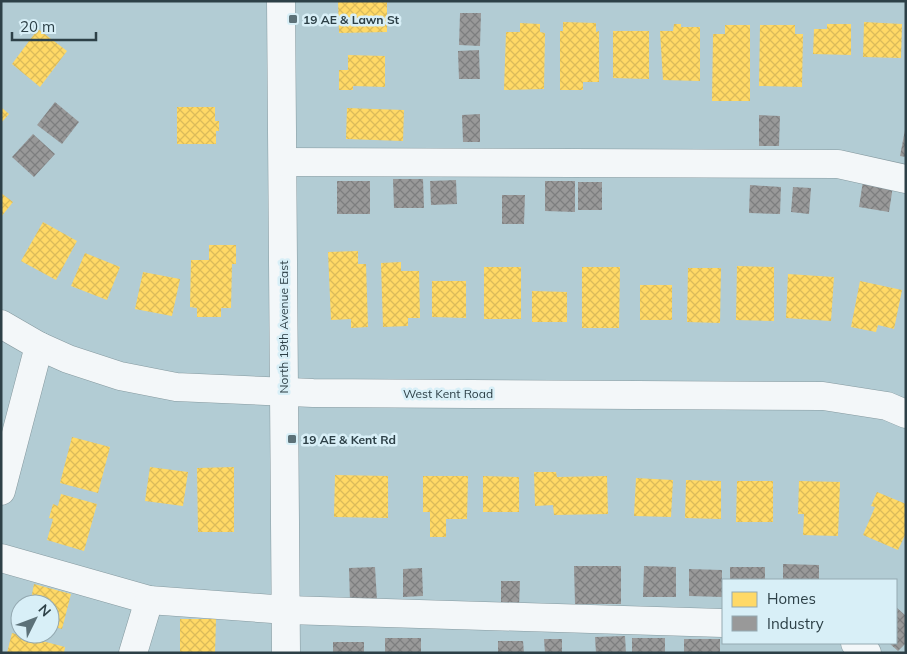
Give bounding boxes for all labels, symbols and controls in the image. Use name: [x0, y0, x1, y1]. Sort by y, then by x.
scale bar: [12, 10, 96, 42]
place label: 19 AE & Lawn St: [303, 12, 400, 27]
marker: 19 AE & Lawn St: [287, 13, 299, 25]
text: 20 m: [20, 17, 55, 36]
street label: North 19th Avenue East: [276, 261, 291, 393]
street label: West Kent Road: [403, 386, 493, 401]
place label: 19 AE & Kent Rd: [302, 432, 396, 447]
marker: 19 AE & Kent Rd: [286, 433, 298, 445]
legend: [722, 579, 897, 644]
text: Homes: [767, 589, 816, 608]
north arrow: [10, 594, 60, 644]
text: N: [34, 600, 55, 620]
text: Industry: [767, 614, 824, 633]

